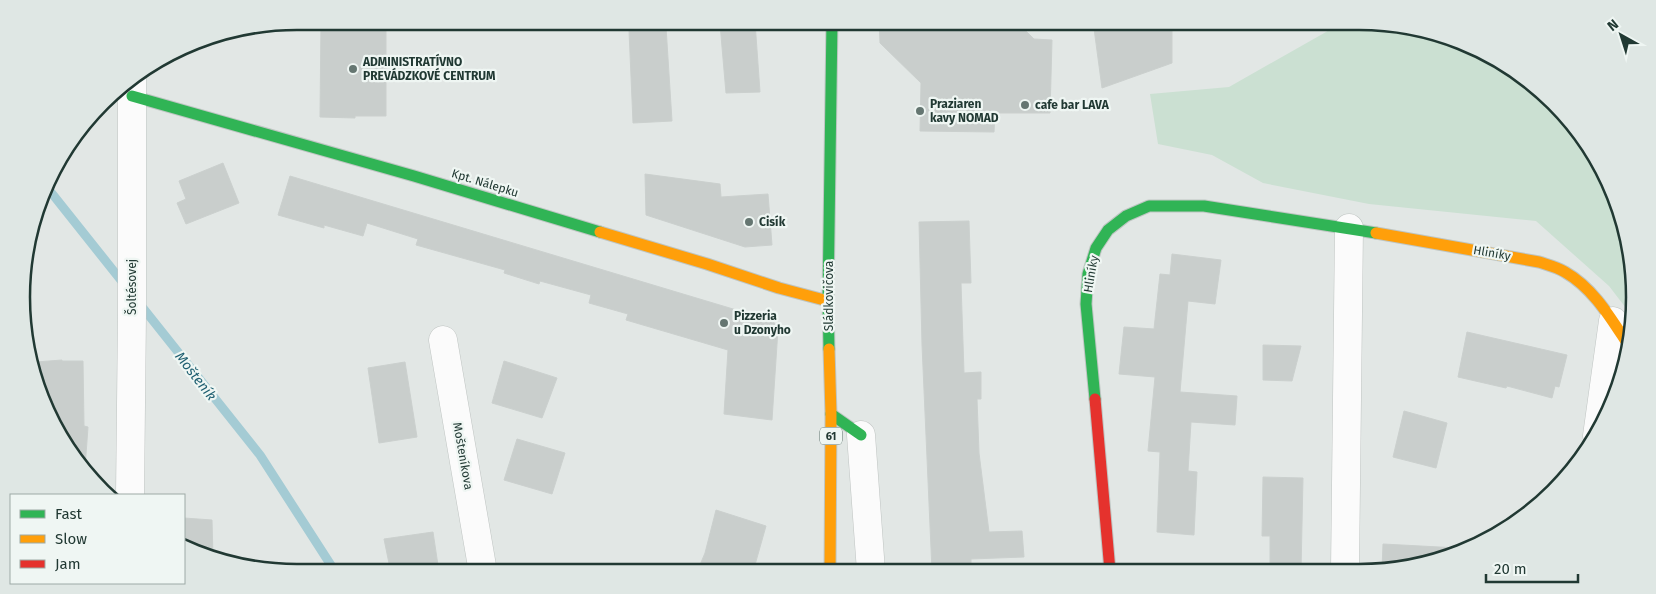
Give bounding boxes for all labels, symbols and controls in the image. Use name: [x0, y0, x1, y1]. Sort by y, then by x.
north arrow: [1596, 10, 1646, 60]
text: N: [1604, 16, 1622, 35]
place label: ADMINISTRATÍVNO PREVÁDZKOVÉ CENTRUM: [362, 53, 496, 83]
marker: ADMINISTRATÍVNO PREVÁDZKOVÉ CENTRUM: [347, 63, 359, 75]
place label: Praziaren kavy NOMAD: [930, 97, 999, 125]
place label: cafe bar LAVA: [1035, 98, 1110, 112]
marker: cafe bar LAVA: [1019, 99, 1031, 111]
marker: Praziaren kavy NOMAD: [914, 105, 926, 117]
street label: Kpt. Nálepku: [450, 166, 520, 200]
place label: Cisík: [759, 215, 786, 229]
marker: Cisík: [743, 216, 755, 228]
street label: Hliníky: [1472, 243, 1512, 263]
street label: Hliníky: [1081, 254, 1101, 294]
street label: Šoltésovej: [124, 259, 139, 315]
street label: Sládkovičova: [822, 261, 836, 331]
place label: Pizzeria u Dzonyho: [734, 309, 791, 337]
marker: Pizzeria u Dzonyho: [718, 317, 730, 329]
water label: Mošteník: [171, 349, 220, 404]
street label: Mošteníkova: [450, 421, 476, 491]
road number: 61: [820, 428, 842, 444]
legend: [10, 494, 185, 584]
text: Fast: [55, 505, 82, 523]
text: Slow: [55, 530, 87, 548]
scale bar: [1486, 552, 1578, 584]
text: Jam: [55, 555, 81, 573]
text: 20 m: [1494, 560, 1527, 578]

